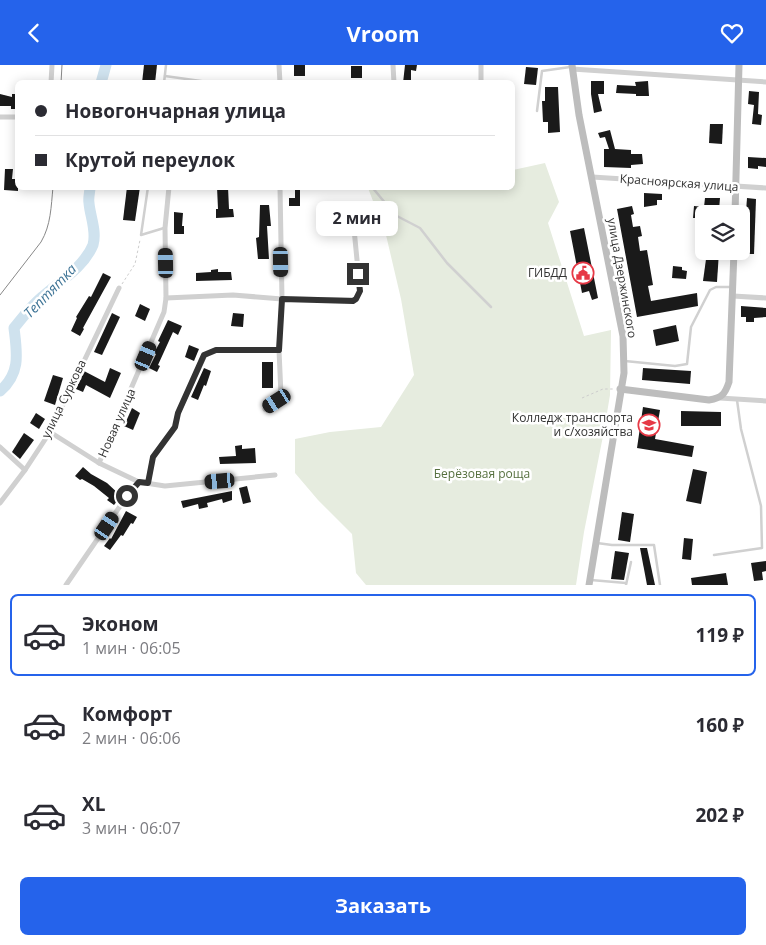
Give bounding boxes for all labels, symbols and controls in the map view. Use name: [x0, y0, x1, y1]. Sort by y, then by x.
text: Vroom: [346, 18, 420, 48]
icon: back: [20, 19, 48, 47]
icon: heart: [718, 19, 746, 47]
text: Новогончарная улица: [65, 98, 286, 124]
text: Крутой переулок: [65, 147, 235, 173]
street label: Красноярская улица: [619, 170, 739, 195]
callout: 2 мин: [317, 201, 399, 237]
map controls: [695, 205, 750, 260]
button: layers: [695, 205, 750, 260]
text: 2 мин: [333, 207, 381, 229]
street label: улица Дзержинского: [604, 217, 641, 339]
car: [273, 247, 288, 277]
car: [158, 248, 173, 278]
water label: Тептятка: [19, 259, 80, 322]
public building icon: ГИБДД: [571, 261, 595, 285]
route end: [347, 263, 369, 285]
place label: ГИБДД: [528, 264, 567, 281]
car: [133, 339, 158, 373]
street label: улица Суркова: [37, 357, 90, 441]
street label: Новая улица: [94, 386, 139, 460]
car: [260, 387, 293, 415]
place label: Колледж транспорта и с/хозяйства: [512, 409, 633, 440]
school or university icon: Колледж транспорта и с/хозяйства: [637, 413, 661, 437]
park label: Берёзовая роща: [434, 465, 530, 482]
car: [204, 472, 235, 490]
route start: [116, 485, 138, 507]
car: [92, 509, 121, 543]
text: Эконом: [82, 611, 159, 637]
icon: car: [22, 613, 67, 658]
text: 119 ₽: [695, 622, 744, 648]
text: 1 мин · 06:05: [82, 637, 181, 659]
text: Комфорт: [82, 701, 172, 727]
icon: car: [22, 703, 67, 748]
text: 160 ₽: [695, 712, 744, 738]
text: 2 мин · 06:06: [82, 727, 181, 749]
text: XL: [82, 791, 105, 817]
icon: car: [22, 793, 67, 838]
text: 202 ₽: [695, 802, 744, 828]
text: 3 мин · 06:07: [82, 817, 181, 839]
button: Заказать: [20, 877, 746, 935]

